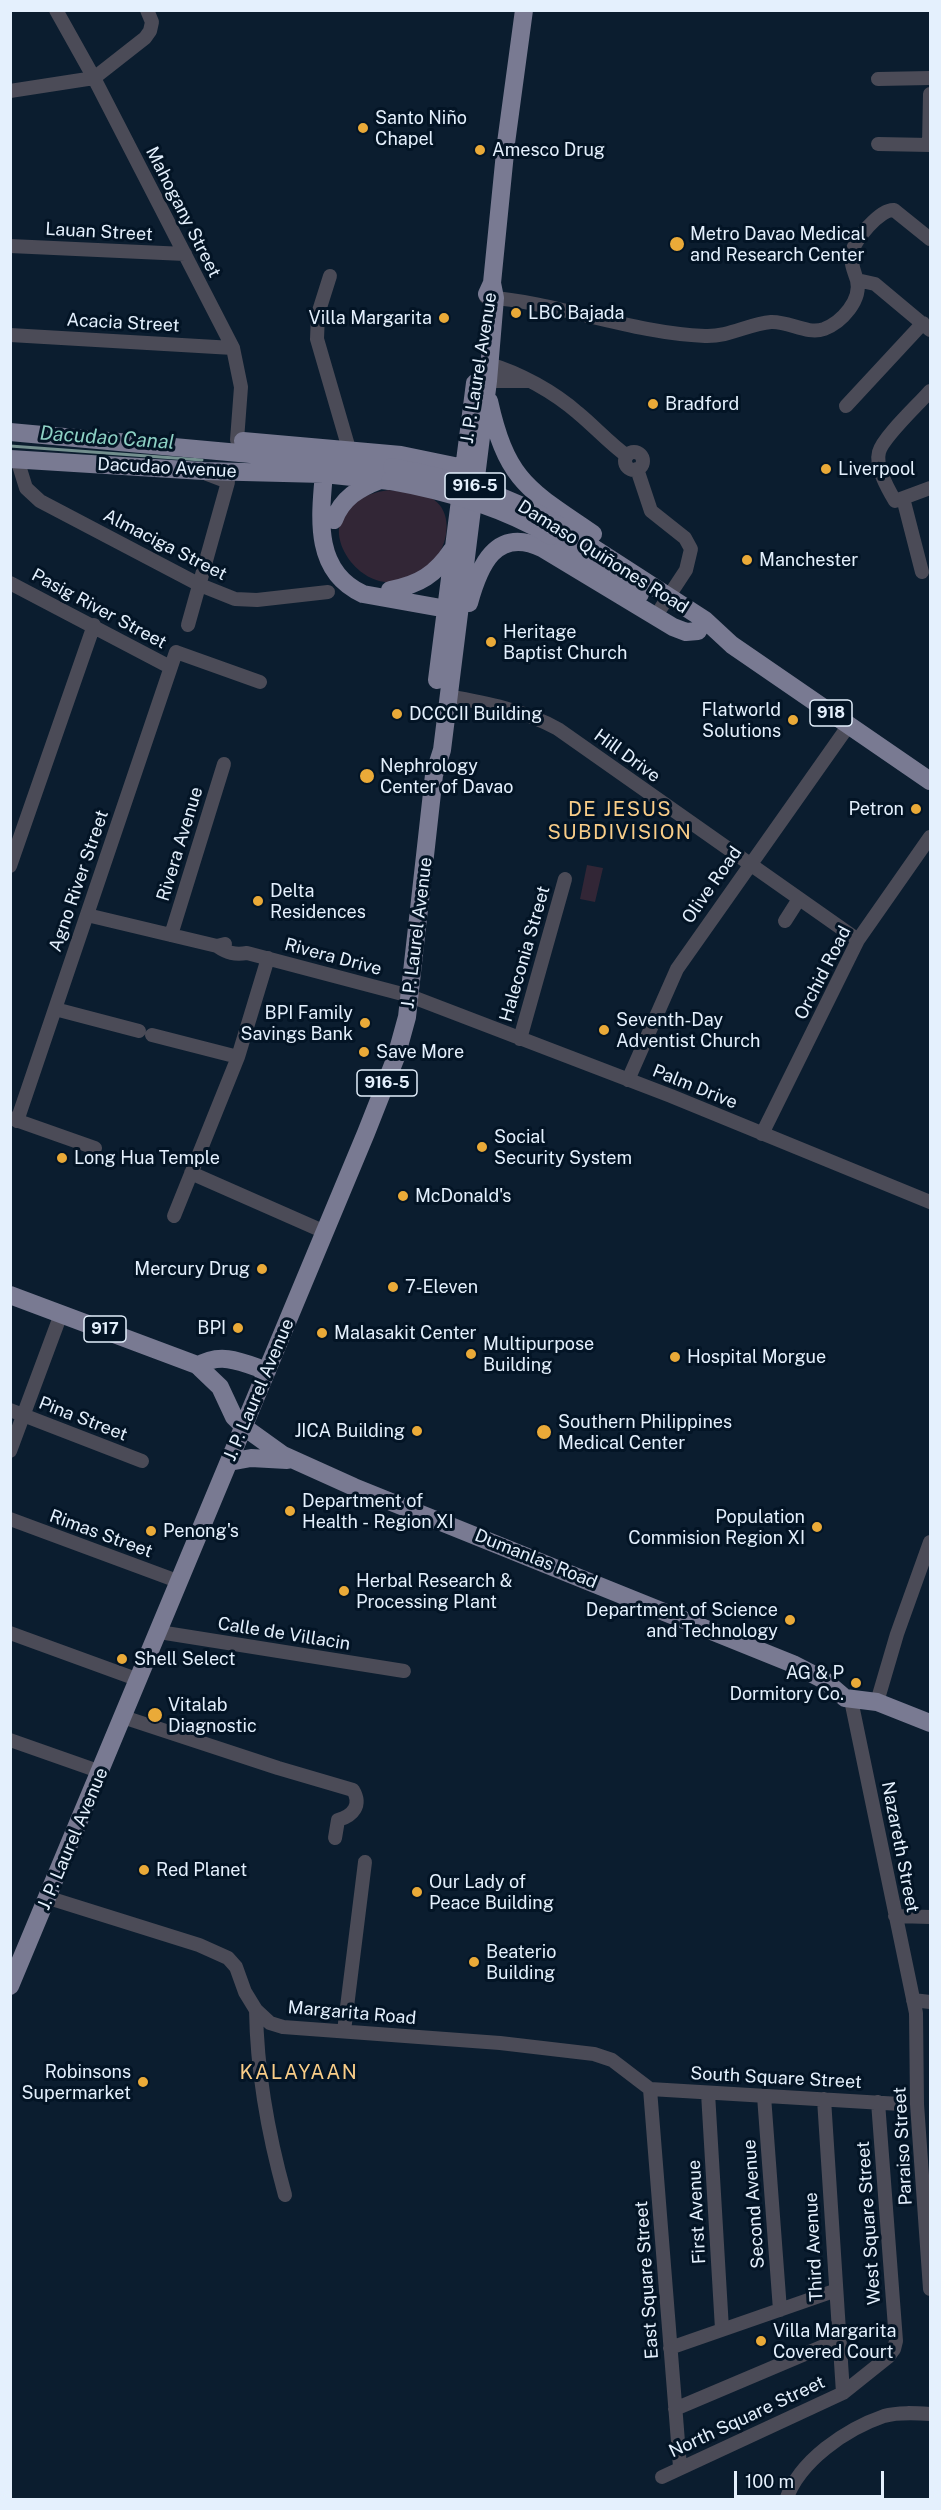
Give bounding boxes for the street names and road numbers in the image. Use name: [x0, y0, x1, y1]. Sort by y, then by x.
street label: Mahogany Street: [141, 143, 225, 281]
street label: Lauan Street: [45, 218, 153, 246]
street label: J. P. Laurel Avenue: [456, 291, 502, 445]
street label: Acacia Street: [66, 309, 180, 337]
street label: Dacudao Avenue: [97, 454, 237, 482]
road number: 916-5: [445, 473, 505, 499]
street label: Damaso Quiñones Road: [514, 496, 692, 618]
street label: Almaciga Street: [100, 505, 230, 585]
street label: Pasig River Street: [28, 564, 170, 654]
road number: 918: [810, 700, 852, 726]
street label: Hill Drive: [590, 725, 664, 787]
street label: Rivera Avenue: [152, 784, 208, 904]
street label: Agno River Street: [45, 807, 113, 955]
street label: Olive Road: [678, 842, 746, 928]
street label: J. P. Laurel Avenue: [397, 856, 437, 1010]
street label: Haleconia Street: [495, 883, 555, 1025]
street label: Orchid Road: [790, 923, 856, 1023]
street label: Rivera Drive: [282, 934, 384, 980]
street label: Palm Drive: [649, 1060, 741, 1114]
road number: 916-5: [357, 1070, 417, 1096]
road number: 917: [84, 1316, 126, 1342]
street label: J. P. Laurel Avenue: [219, 1316, 299, 1464]
street label: Pina Street: [36, 1392, 130, 1446]
street label: Rimas Street: [47, 1505, 155, 1563]
street label: Dumanlas Road: [472, 1525, 600, 1593]
street label: Calle de Villacin: [216, 1613, 352, 1655]
street label: J. P. Laurel Avenue: [33, 1765, 113, 1913]
street label: Nazareth Street: [877, 1780, 923, 1914]
street label: Margarita Road: [287, 1997, 417, 2029]
street label: South Square Street: [690, 2063, 862, 2093]
street label: Paraiso Street: [889, 2086, 917, 2206]
street label: Second Avenue: [739, 2139, 769, 2269]
street label: West Square Street: [853, 2140, 885, 2306]
street label: First Avenue: [683, 2159, 711, 2265]
street label: Third Avenue: [800, 2192, 828, 2302]
street label: East Square Street: [631, 2200, 663, 2360]
street label: North Square Street: [666, 2371, 828, 2463]

